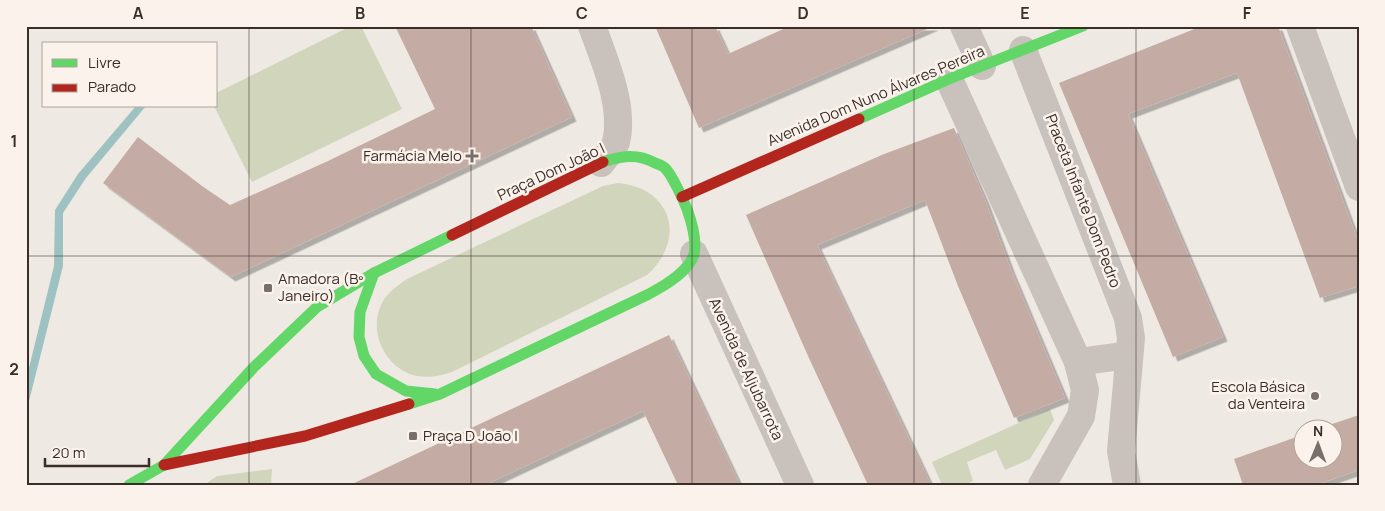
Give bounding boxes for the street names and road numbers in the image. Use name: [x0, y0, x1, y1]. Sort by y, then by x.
street label: Avenida Dom Nuno Álvares Pereira: [764, 40, 988, 151]
street label: Praceta Infante Dom Pedro: [1041, 111, 1126, 291]
street label: Praça Dom João I: [494, 137, 608, 206]
street label: Avenida de Aljubarrota: [704, 294, 789, 443]

